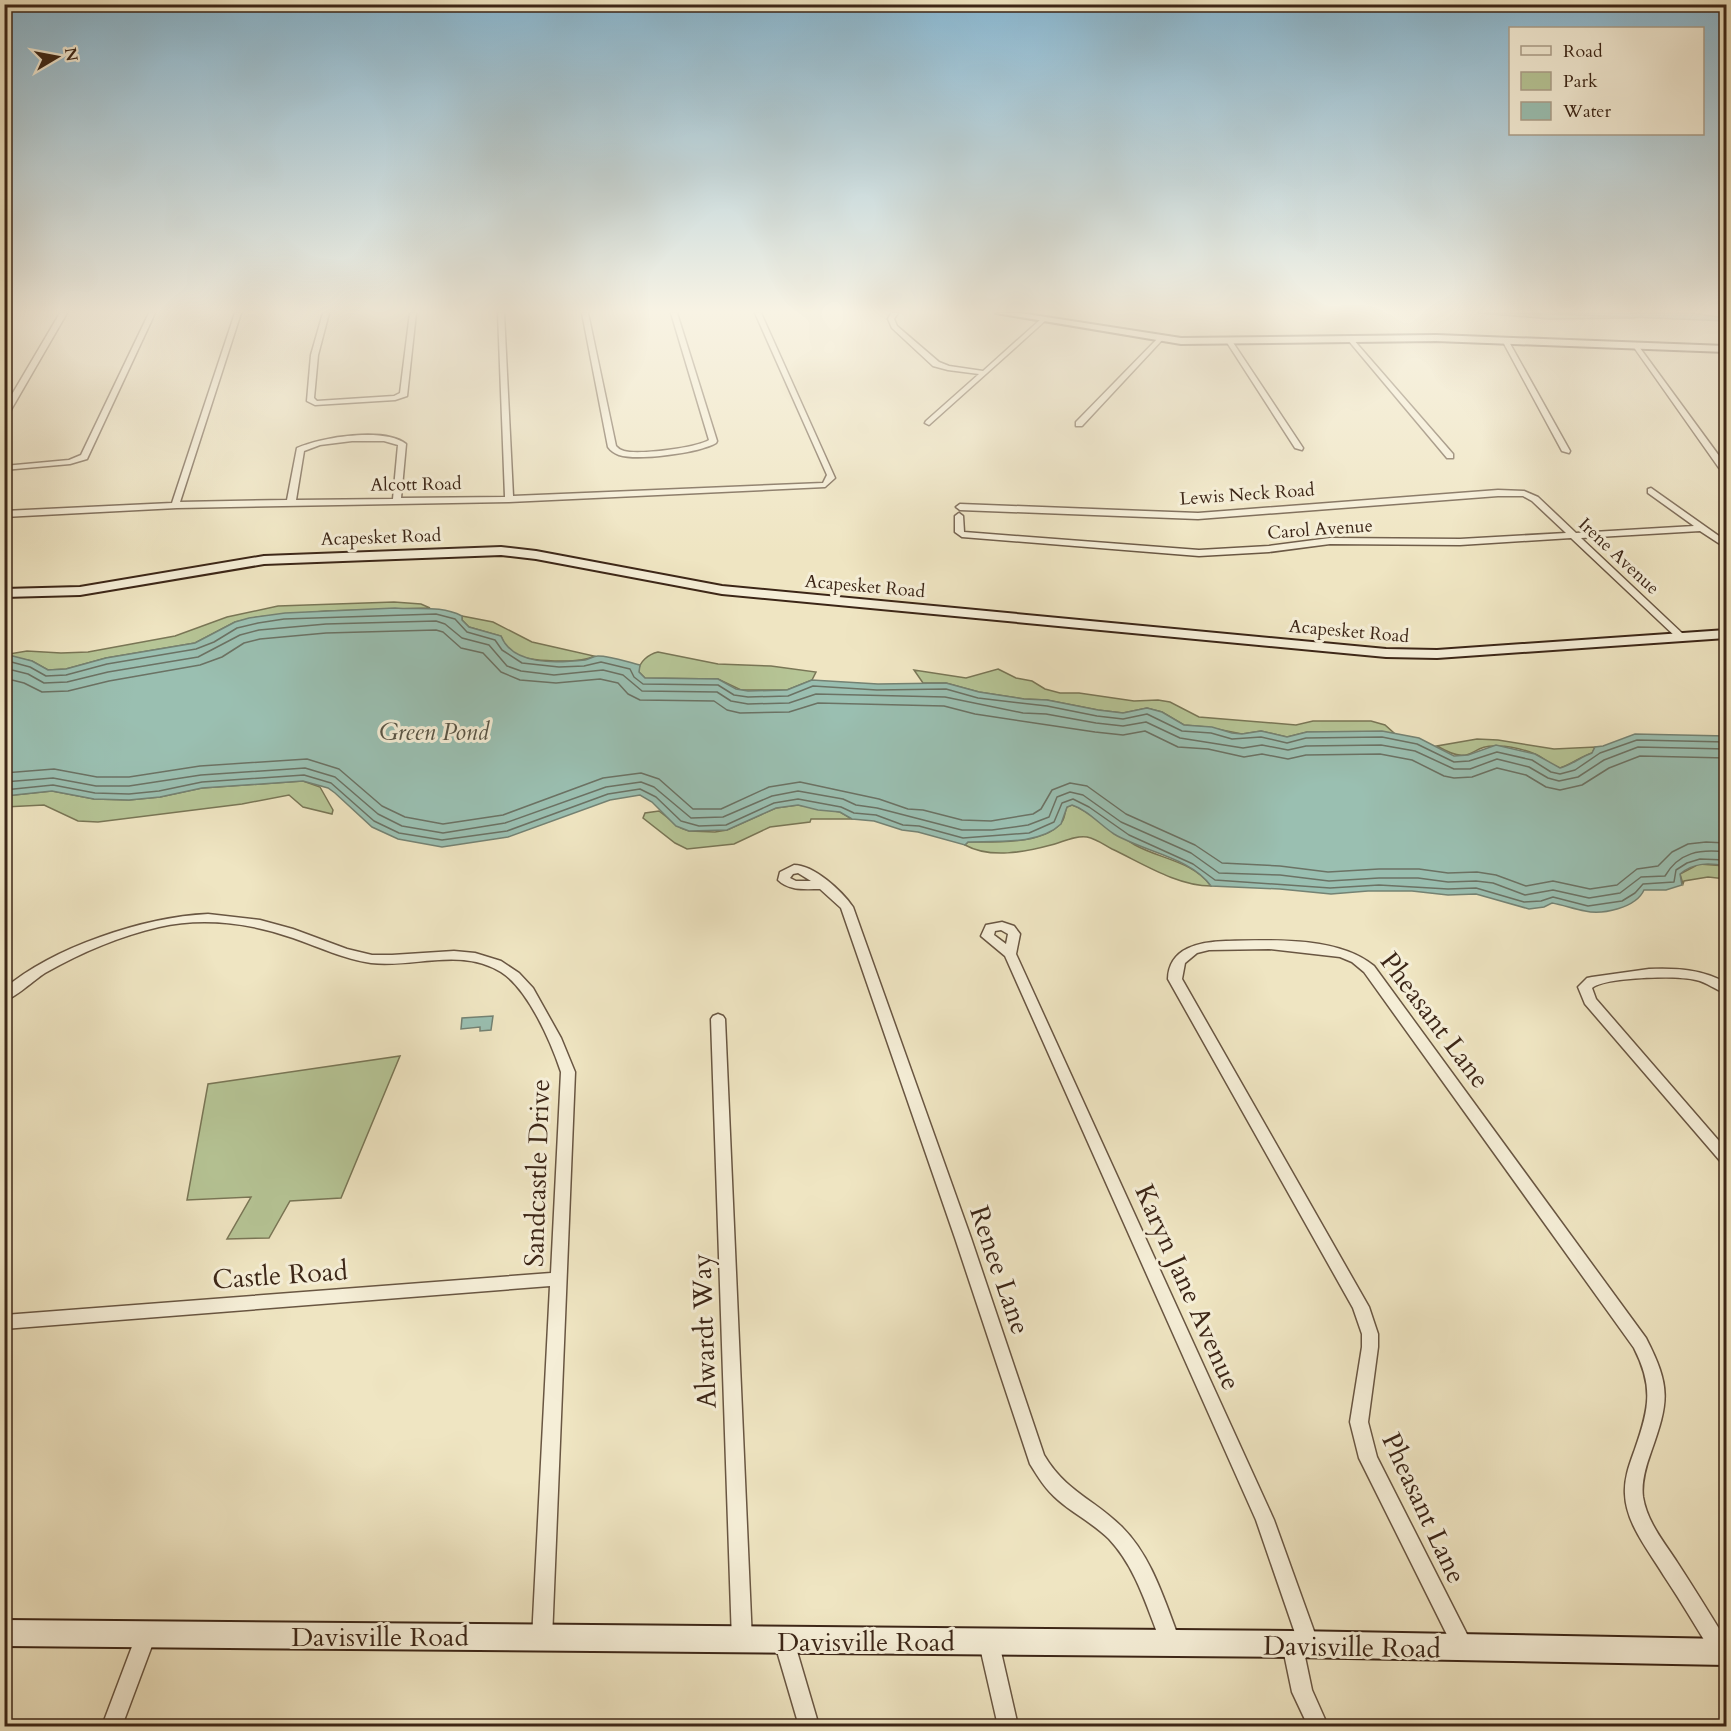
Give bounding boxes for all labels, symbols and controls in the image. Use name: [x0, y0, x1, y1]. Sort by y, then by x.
north arrow: [27, 27, 87, 87]
legend: [1509, 27, 1704, 135]
text: Road: [1563, 39, 1603, 64]
text: N: [59, 46, 83, 63]
text: Park: [1563, 69, 1598, 94]
text: Water: [1562, 99, 1612, 124]
street label: Alcott Road: [370, 471, 462, 498]
street label: Lewis Neck Road: [1179, 477, 1316, 512]
street label: Irene Avenue: [1573, 512, 1665, 600]
street label: Carol Avenue: [1266, 513, 1374, 546]
street label: Acapesket Road: [320, 523, 442, 552]
street label: Acapesket Road: [804, 569, 926, 604]
street label: Acapesket Road: [1288, 614, 1410, 649]
water label: Green Pond: [379, 716, 491, 749]
street label: Pheasant Lane: [1371, 944, 1498, 1096]
street label: Sandcastle Drive: [516, 1078, 559, 1268]
street label: Karyn Jane Avenue: [1126, 1178, 1250, 1396]
street label: Renee Lane: [960, 1201, 1039, 1339]
street label: Castle Road: [211, 1252, 350, 1299]
street label: Alwardt Way: [683, 1253, 726, 1409]
street label: Pheasant Lane: [1373, 1427, 1475, 1590]
street label: Davisville Road: [291, 1619, 469, 1656]
street label: Davisville Road: [777, 1624, 955, 1661]
street label: Davisville Road: [1263, 1627, 1442, 1668]

